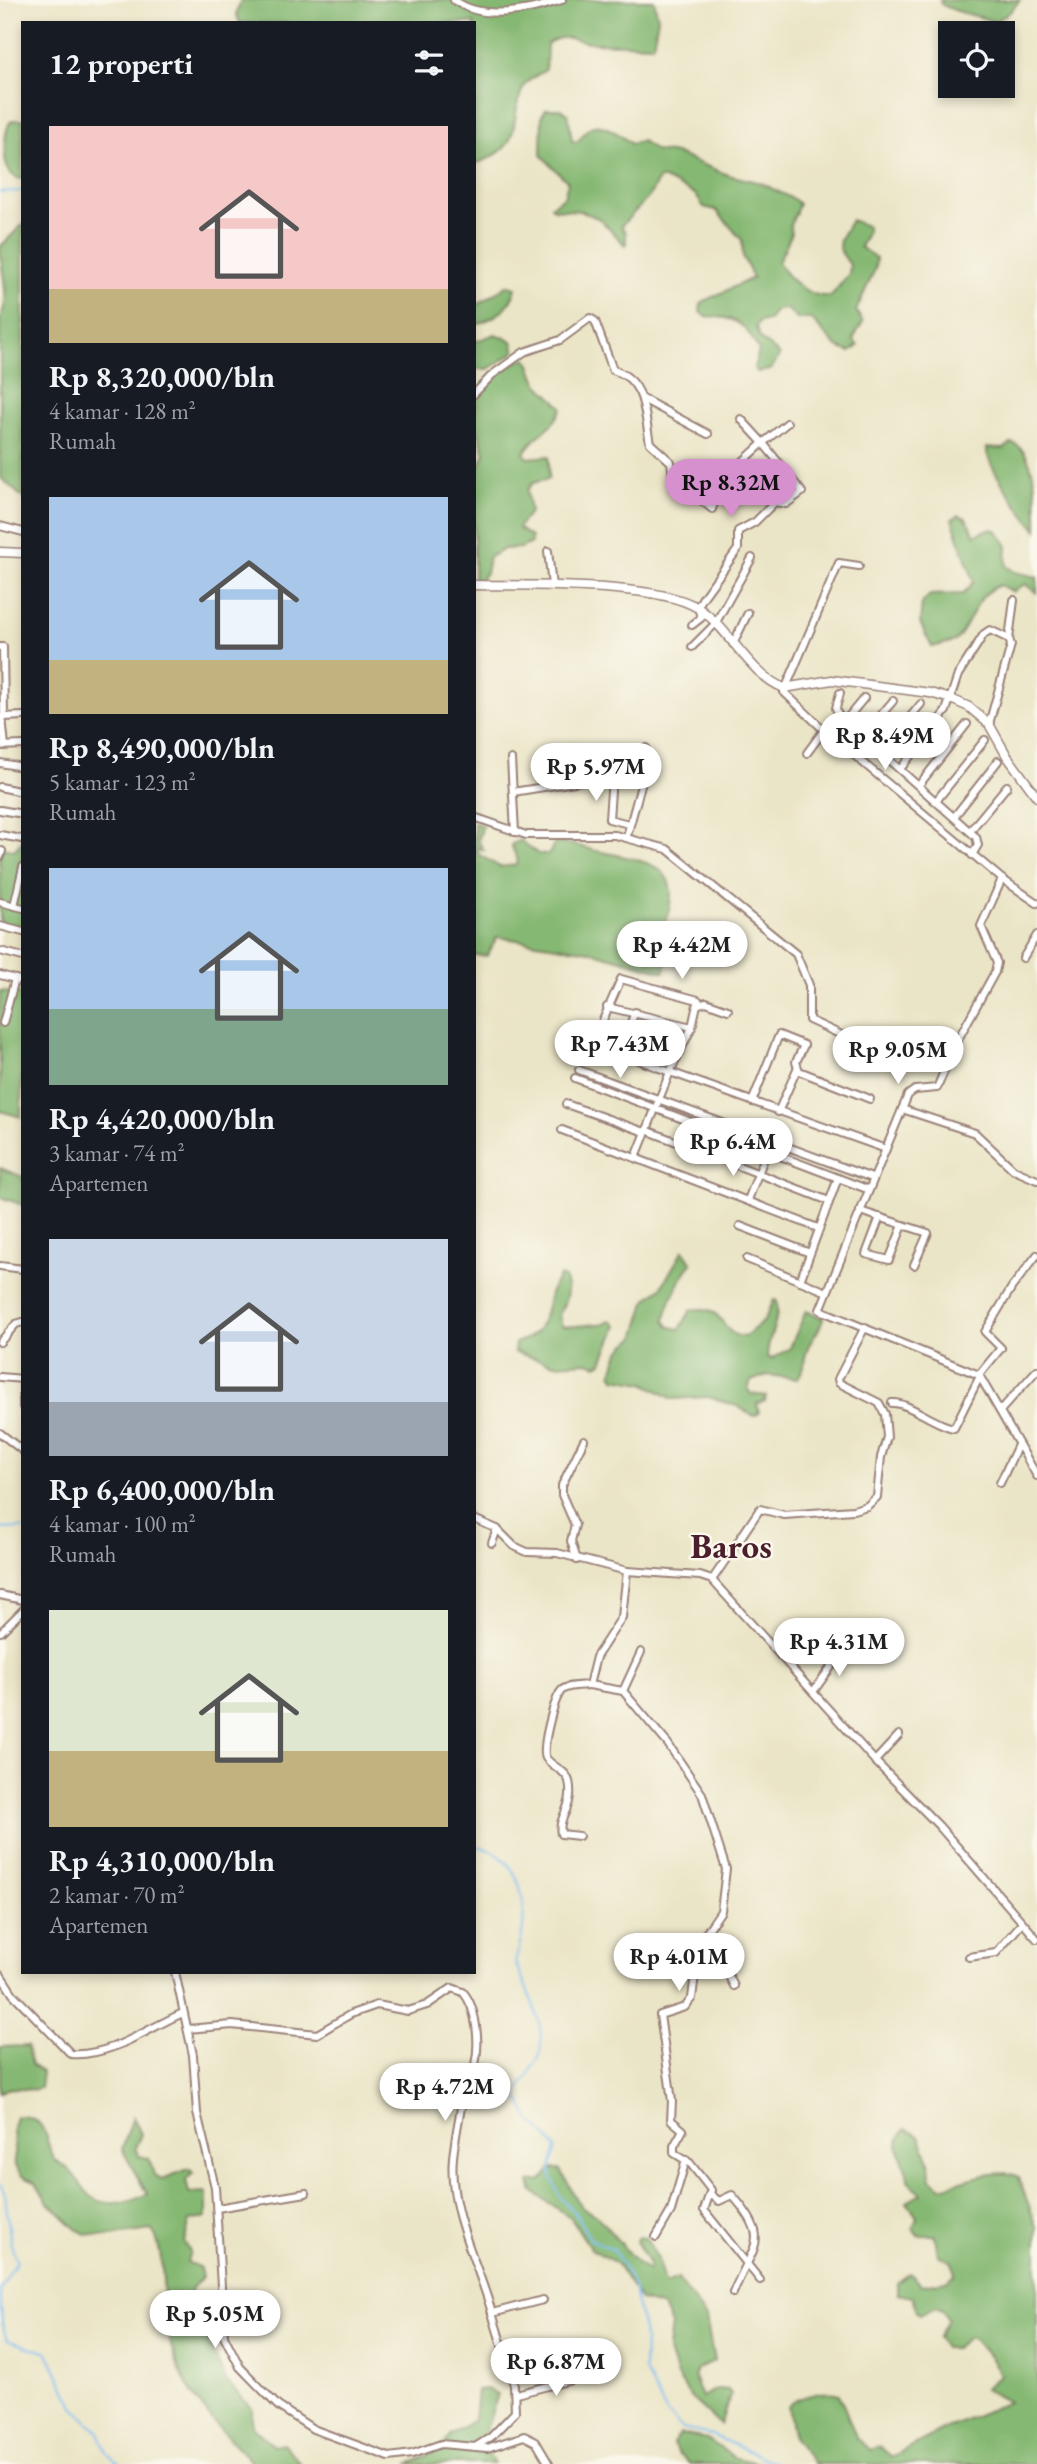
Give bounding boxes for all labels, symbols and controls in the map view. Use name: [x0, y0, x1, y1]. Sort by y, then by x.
map controls: [938, 21, 1015, 98]
button: locate: [938, 21, 1015, 98]
text: 12 properti: [49, 44, 193, 83]
icon: filters: [410, 44, 448, 82]
icon: home: [186, 171, 312, 297]
text: Rp 8,320,000/bln: [49, 357, 275, 396]
text: 4 kamar · 128 m²: [49, 396, 196, 426]
text: Rumah: [49, 426, 116, 456]
pin: Rp 8.32M: [659, 460, 803, 519]
text: Rp 8.32M: [682, 467, 780, 497]
icon: home: [186, 542, 312, 668]
pin: Rp 8.49M: [813, 712, 957, 772]
text: Rp 8.49M: [836, 720, 934, 750]
text: Rp 8,490,000/bln: [49, 728, 275, 767]
pin: Rp 5.97M: [524, 744, 668, 803]
text: Rp 5.97M: [547, 751, 645, 781]
text: 5 kamar · 123 m²: [49, 767, 196, 797]
text: Rumah: [49, 797, 116, 827]
icon: home: [186, 913, 312, 1039]
pin: Rp 4.42M: [610, 922, 754, 981]
text: Rp 4.42M: [633, 929, 731, 959]
pin: Rp 7.43M: [548, 1020, 692, 1080]
pin: Rp 9.05M: [826, 1026, 970, 1086]
text: Rp 7.43M: [571, 1028, 669, 1058]
text: Rp 9.05M: [849, 1034, 947, 1064]
text: Rp 4,420,000/bln: [49, 1099, 275, 1138]
pin: Rp 6.4M: [668, 1118, 798, 1178]
text: Rp 6.4M: [690, 1126, 776, 1156]
text: 3 kamar · 74 m²: [49, 1138, 185, 1168]
text: Apartemen: [49, 1168, 148, 1198]
icon: home: [186, 1284, 312, 1410]
text: Rp 6,400,000/bln: [49, 1470, 275, 1509]
text: 4 kamar · 100 m²: [49, 1509, 196, 1539]
district label: Baros: [690, 1523, 772, 1568]
text: Rumah: [49, 1539, 116, 1569]
pin: Rp 4.31M: [767, 1618, 911, 1678]
text: Rp 4.31M: [790, 1626, 888, 1656]
icon: home: [186, 1655, 312, 1781]
text: Rp 4,310,000/bln: [49, 1841, 275, 1880]
text: 2 kamar · 70 m²: [49, 1880, 185, 1910]
text: Apartemen: [49, 1910, 148, 1940]
pin: Rp 4.01M: [607, 1934, 751, 1993]
text: Rp 4.01M: [630, 1941, 728, 1971]
pin: Rp 4.72M: [373, 2064, 517, 2123]
text: Rp 4.72M: [396, 2071, 494, 2101]
pin: Rp 5.05M: [143, 2290, 287, 2350]
text: Rp 5.05M: [166, 2298, 264, 2328]
pin: Rp 6.87M: [484, 2338, 628, 2398]
text: Rp 6.87M: [507, 2346, 605, 2376]

